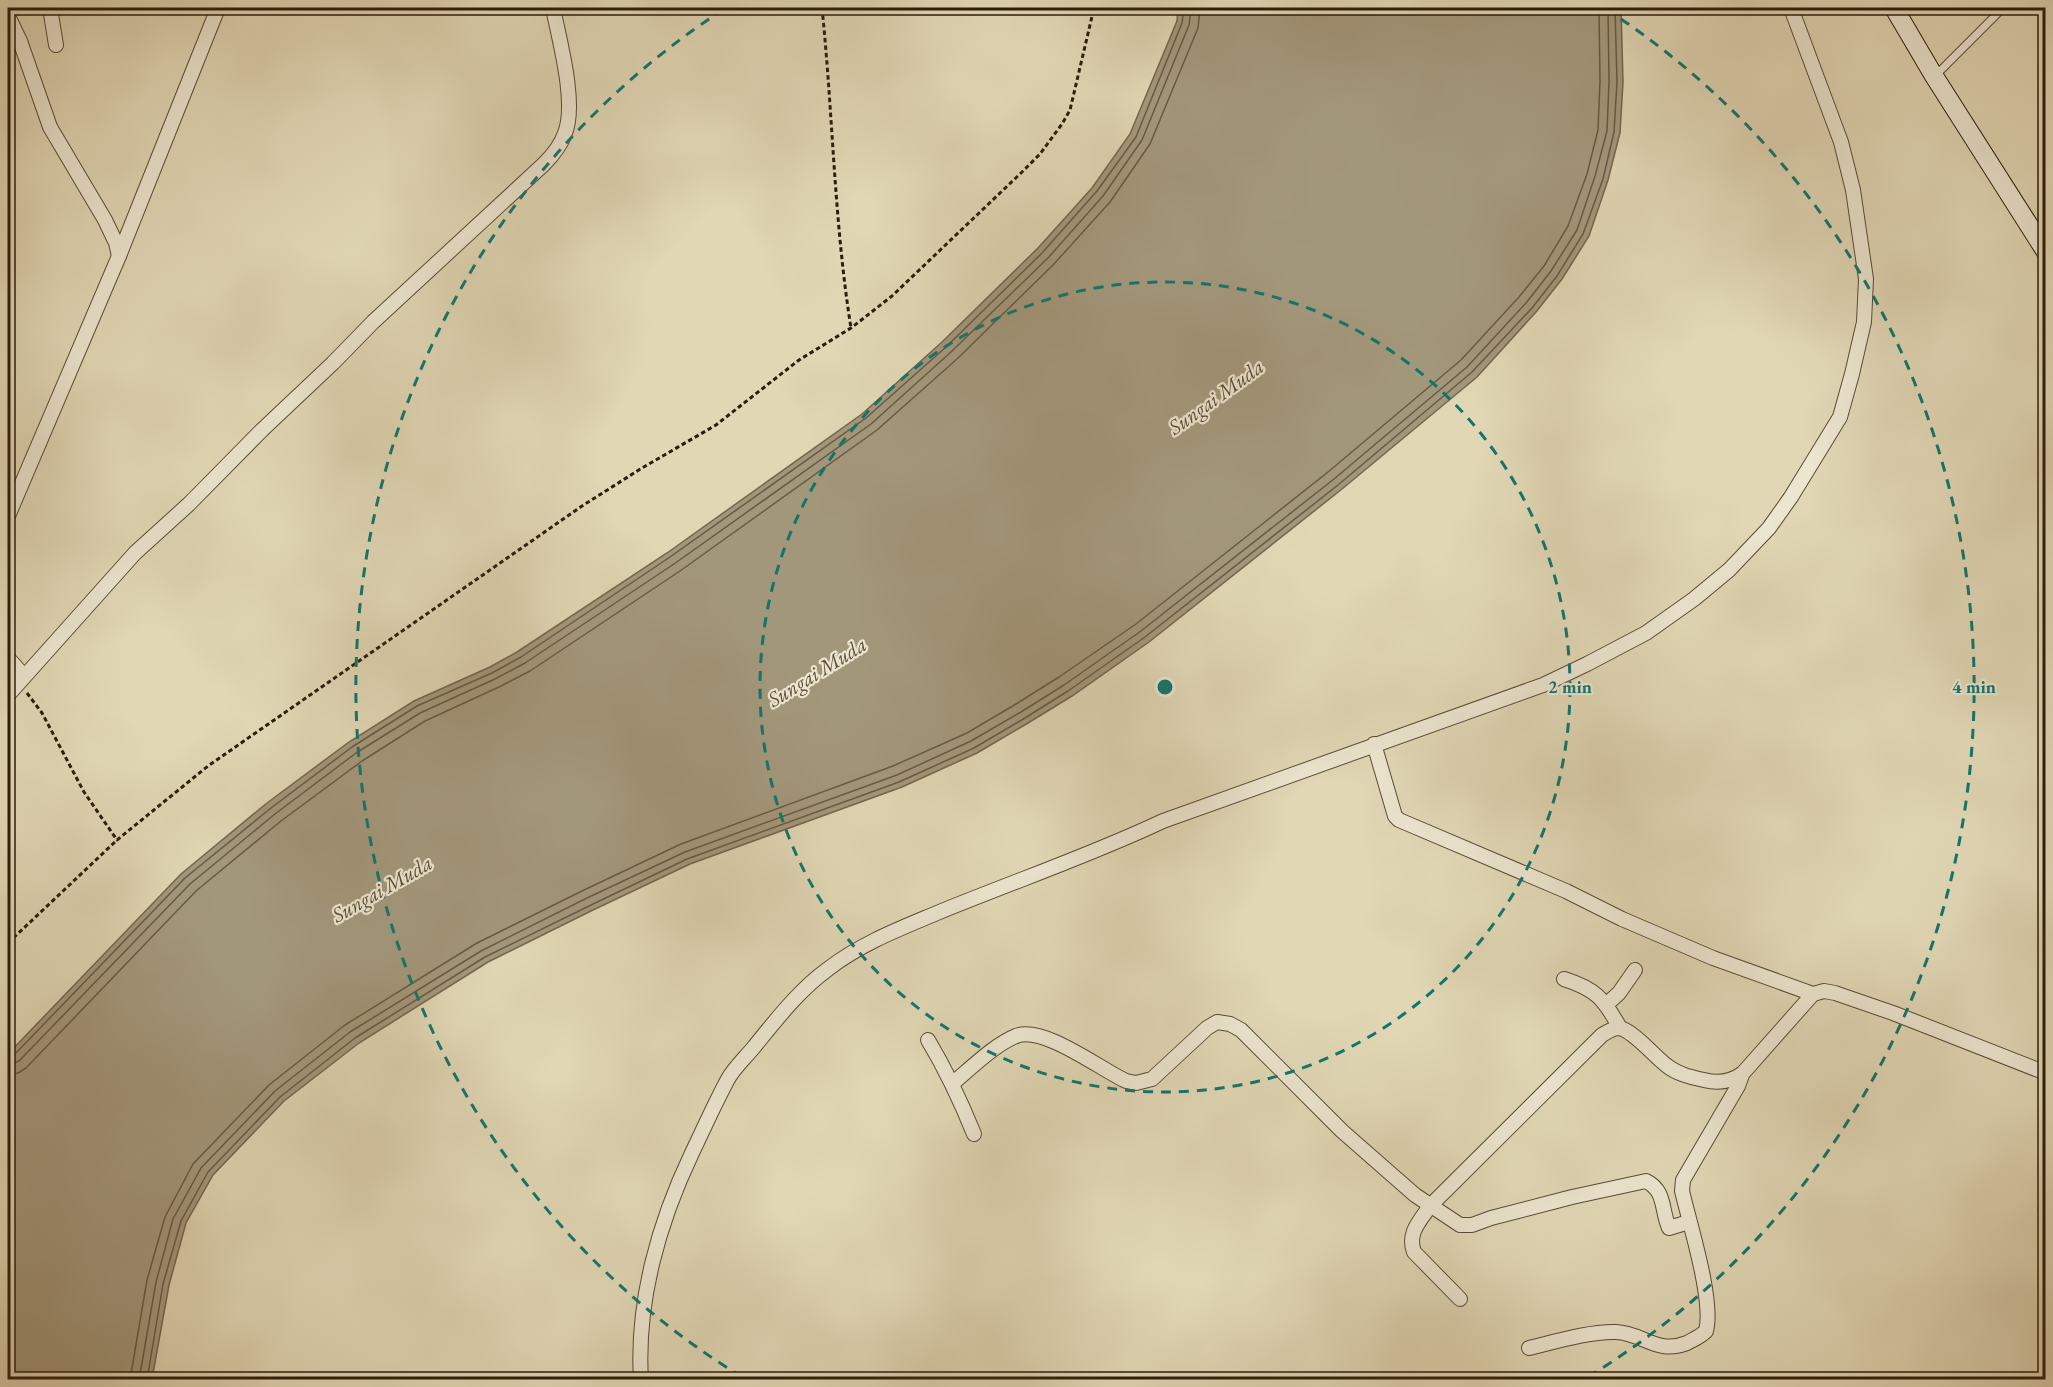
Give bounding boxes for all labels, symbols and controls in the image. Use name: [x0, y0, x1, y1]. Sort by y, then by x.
water label: Sungai Muda: [1162, 353, 1269, 441]
water label: Sungai Muda: [761, 630, 871, 713]
text: 2 min: [1548, 675, 1592, 698]
text: 4 min: [1952, 675, 1996, 698]
centre of rings: [1155, 677, 1175, 697]
water label: Sungai Muda: [326, 849, 437, 929]

